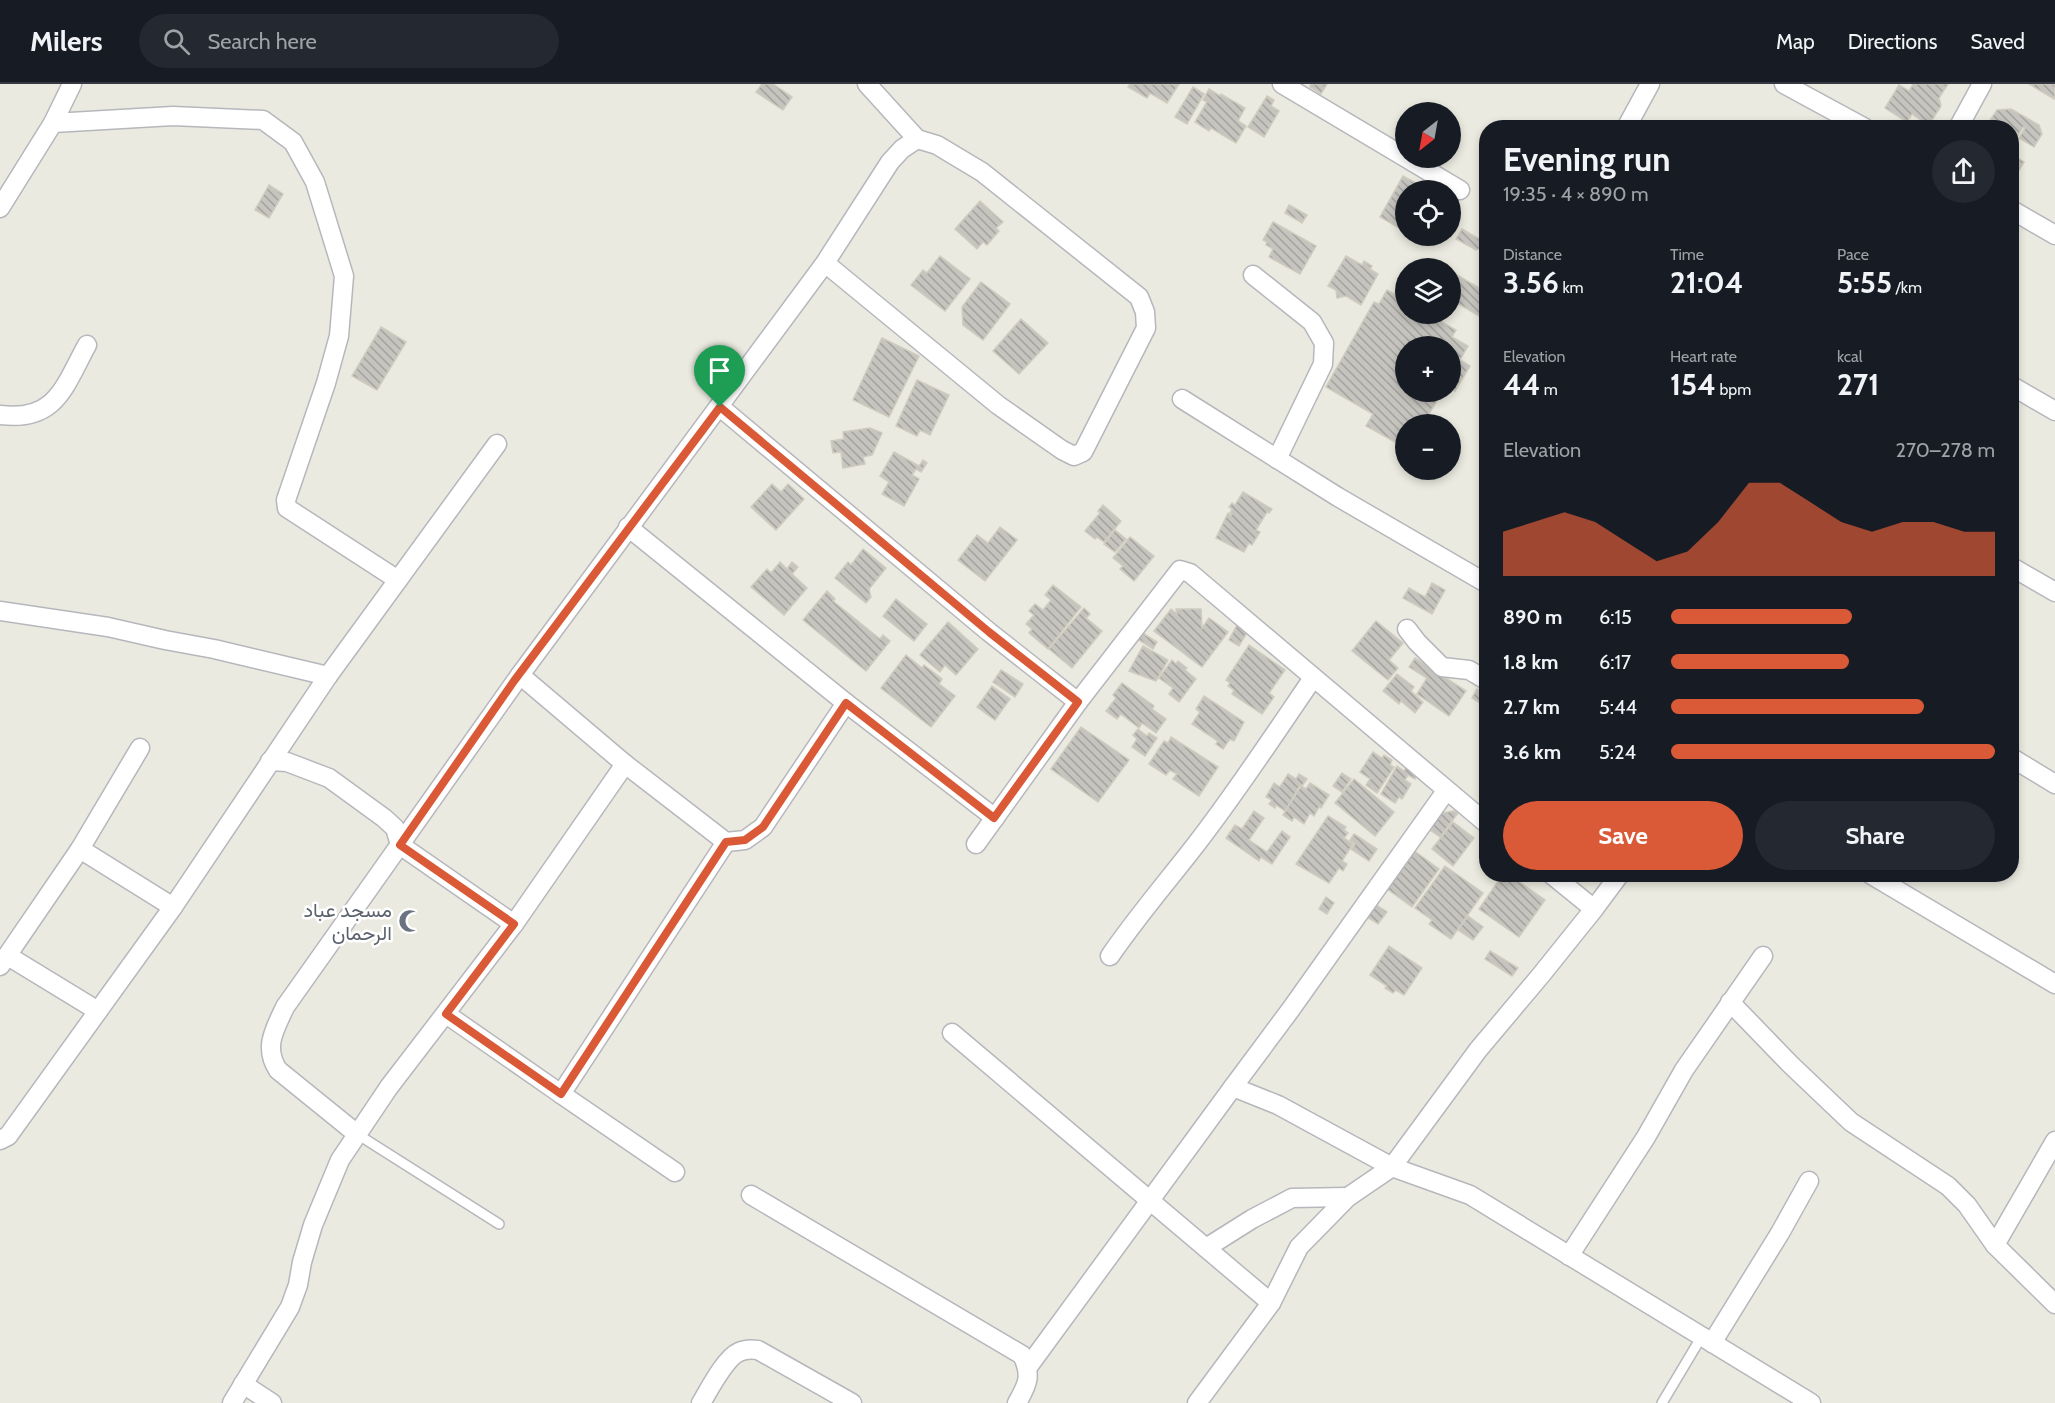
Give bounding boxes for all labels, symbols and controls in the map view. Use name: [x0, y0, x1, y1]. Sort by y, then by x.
search box: [139, 14, 559, 68]
text: Milers: [30, 24, 103, 58]
icon: search: [160, 25, 193, 58]
text: Search here: [208, 28, 317, 55]
text: Map: [1776, 29, 1815, 54]
text: Directions: [1848, 29, 1937, 54]
text: Saved: [1970, 29, 2025, 54]
north arrow: [1395, 102, 1461, 168]
map controls: [1395, 102, 1461, 480]
text: Evening run: [1503, 139, 1670, 179]
button: share: [1932, 140, 1995, 203]
button: locate: [1395, 180, 1461, 246]
text: 19:35 · 4 × 890 m: [1503, 182, 1649, 206]
text: Distance: [1503, 245, 1562, 264]
text: Time: [1670, 245, 1704, 264]
text: Pace: [1837, 245, 1869, 264]
button: layers: [1395, 258, 1461, 324]
text: 3.56: [1503, 264, 1559, 301]
text: 21:04: [1670, 264, 1743, 301]
text: 5:55: [1837, 264, 1892, 301]
text: km: [1559, 278, 1584, 297]
text: /km: [1892, 278, 1922, 297]
button: +: [1395, 336, 1461, 402]
pin: [694, 345, 745, 407]
text: Elevation: [1503, 347, 1566, 366]
text: Heart rate: [1670, 347, 1737, 366]
text: kcal: [1837, 347, 1863, 366]
icon: arrive: [703, 354, 736, 387]
text: 44: [1503, 366, 1540, 403]
text: 154: [1670, 366, 1716, 403]
text: 271: [1837, 366, 1879, 403]
text: m: [1540, 380, 1558, 399]
text: bpm: [1716, 380, 1751, 399]
button: −: [1395, 414, 1461, 480]
text: Elevation: [1503, 438, 1581, 462]
text: 270–278 m: [1895, 438, 1995, 462]
text: 890 m: [1503, 605, 1562, 629]
text: 6:15: [1599, 605, 1632, 629]
text: 1.8 km: [1503, 650, 1558, 674]
text: 6:17: [1599, 650, 1631, 674]
text: 2.7 km: [1503, 695, 1560, 719]
text: 5:44: [1599, 695, 1637, 719]
text: 3.6 km: [1503, 740, 1561, 764]
text: 5:24: [1599, 740, 1636, 764]
button: Save: [1503, 801, 1743, 870]
button: Share: [1755, 801, 1995, 870]
place label: مسجد عباد الرحمان: [304, 898, 392, 946]
mosque icon: مسجد عباد الرحمان: [397, 908, 423, 934]

